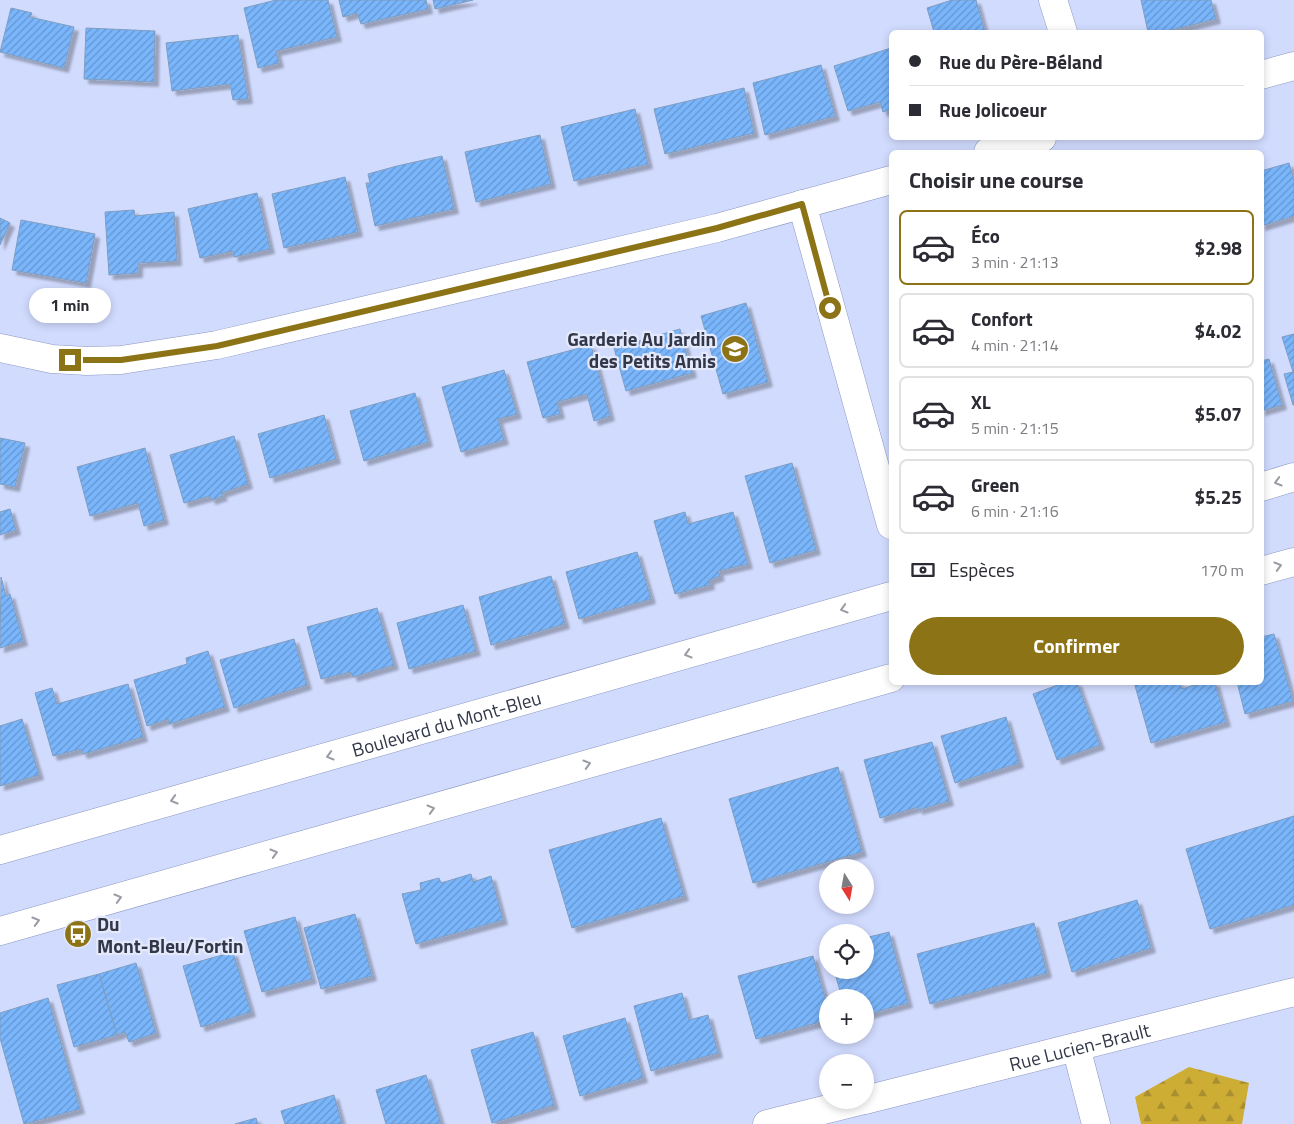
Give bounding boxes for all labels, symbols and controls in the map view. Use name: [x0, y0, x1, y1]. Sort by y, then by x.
text: Rue du Père-Béland: [939, 47, 1103, 76]
text: Rue Jolicoeur: [939, 95, 1047, 124]
text: Choisir une course: [909, 163, 1083, 197]
text: Éco: [971, 221, 1000, 250]
icon: car: [911, 225, 956, 270]
text: $2.98: [1195, 233, 1242, 262]
text: 3 min · 21:13: [971, 250, 1059, 274]
callout: 1 min: [29, 288, 111, 322]
text: 1 min: [51, 293, 89, 317]
route start: [819, 297, 841, 319]
text: Confort: [971, 304, 1033, 333]
icon: car: [911, 308, 956, 353]
text: $4.02: [1195, 316, 1242, 345]
place label: Garderie Au Jardin des Petits Amis: [567, 324, 716, 375]
text: 4 min · 21:14: [971, 333, 1059, 357]
school or university icon: Garderie Au Jardin des Petits Amis: [720, 334, 750, 364]
route end: [59, 349, 81, 371]
text: XL: [971, 387, 991, 416]
icon: car: [911, 391, 956, 436]
text: $5.07: [1195, 399, 1242, 428]
text: 5 min · 21:15: [971, 416, 1059, 440]
text: Green: [971, 470, 1020, 499]
icon: car: [911, 474, 956, 519]
one-way arrow: [1273, 476, 1282, 487]
text: $5.25: [1195, 482, 1242, 511]
text: 6 min · 21:16: [971, 499, 1059, 523]
text: Espèces: [949, 555, 1015, 584]
icon: cash: [909, 556, 937, 584]
text: 170 m: [1200, 558, 1244, 582]
one-way arrow: [1273, 562, 1281, 572]
one-way arrow: [841, 604, 849, 614]
button: Confirmer: [909, 617, 1244, 675]
one-way arrow: [685, 648, 693, 658]
street label: Boulevard du Mont-Bleu: [348, 682, 544, 764]
one-way arrow: [326, 750, 334, 760]
one-way arrow: [582, 760, 591, 770]
one-way arrow: [170, 795, 178, 805]
one-way arrow: [426, 804, 434, 814]
one-way arrow: [270, 849, 278, 859]
north arrow: [819, 859, 874, 914]
map controls: [819, 859, 874, 1109]
one-way arrow: [114, 893, 122, 903]
place label: Du Mont-Bleu/Fortin: [97, 909, 244, 960]
one-way arrow: [31, 917, 39, 927]
bus stop icon: Du Mont-Bleu/Fortin: [63, 919, 93, 949]
button: locate: [819, 924, 874, 979]
button: +: [819, 989, 874, 1044]
street label: Rue Lucien-Brault: [1006, 1014, 1153, 1078]
button: −: [819, 1054, 874, 1109]

